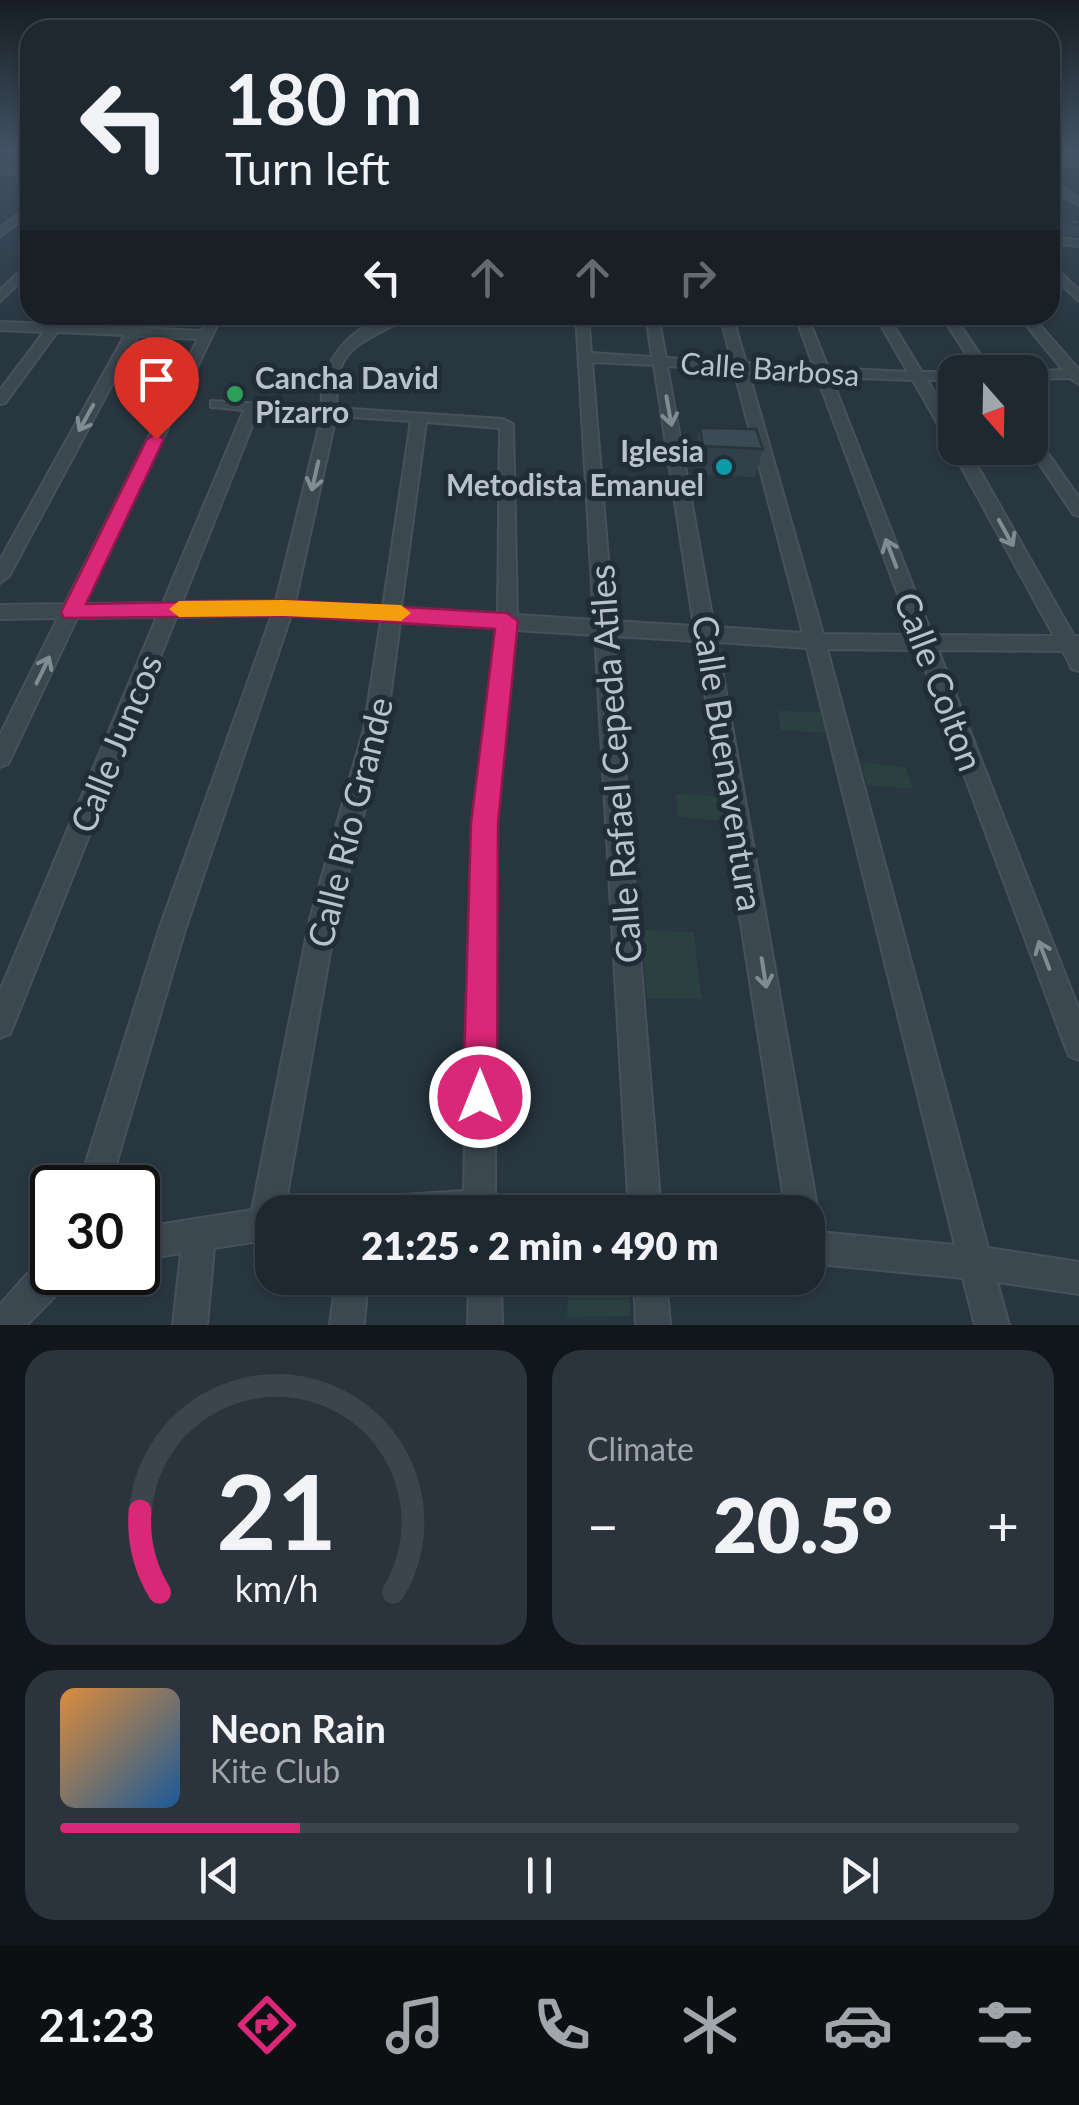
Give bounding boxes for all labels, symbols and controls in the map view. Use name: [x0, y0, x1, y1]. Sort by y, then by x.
text: 180 m: [225, 56, 422, 140]
icon: left: [60, 60, 190, 190]
text: Turn left: [225, 141, 390, 195]
icon: left: [355, 250, 410, 305]
icon: ahead: [460, 250, 515, 305]
icon: ahead: [565, 250, 620, 305]
icon: right: [670, 250, 725, 305]
pin: [114, 337, 199, 440]
street label: Calle Barbosa: [679, 344, 861, 392]
icon: arrive: [129, 352, 184, 407]
north arrow: [938, 355, 1048, 465]
map controls: [938, 355, 1048, 465]
place label: Cancha David Pizarro: [255, 359, 439, 429]
marker: Cancha David Pizarro: [224, 383, 246, 405]
one-way arrow: [660, 394, 679, 427]
one-way arrow: [76, 403, 95, 432]
place label: Iglesia Metodista Emanuel: [446, 432, 704, 502]
marker: Iglesia Metodista Emanuel: [713, 456, 735, 478]
one-way arrow: [305, 459, 323, 491]
one-way arrow: [997, 517, 1017, 547]
one-way arrow: [881, 539, 899, 569]
street label: Calle Rafael Cepeda Atiles: [579, 563, 649, 965]
street label: Calle Colton: [887, 586, 993, 776]
street label: Calle Buenaventura: [685, 612, 773, 914]
street label: Calle Juncos: [60, 648, 170, 838]
one-way arrow: [34, 655, 53, 685]
street label: Calle Río Grande: [298, 693, 400, 951]
one-way arrow: [1034, 940, 1052, 971]
one-way arrow: [755, 956, 773, 989]
position arrow: [428, 1045, 532, 1149]
speed limit sign: 30: [30, 1165, 160, 1295]
text: 21:25 · 2 min · 490 m: [361, 1222, 719, 1268]
text: Climate: [587, 1429, 694, 1468]
text: 21: [216, 1447, 336, 1572]
text: 20.5°: [713, 1479, 893, 1569]
text: −: [587, 1492, 619, 1558]
text: +: [987, 1492, 1019, 1558]
text: km/h: [234, 1567, 318, 1610]
text: Neon Rain: [210, 1705, 386, 1751]
text: Kite Club: [210, 1751, 340, 1790]
icon: previous: [192, 1848, 247, 1903]
icon: pause: [512, 1848, 567, 1903]
icon: next: [832, 1848, 887, 1903]
icon: directions: [232, 1990, 302, 2060]
icon: music: [380, 1990, 450, 2060]
icon: phone: [527, 1990, 597, 2060]
icon: climate: [675, 1990, 745, 2060]
icon: car: [823, 1990, 893, 2060]
icon: filters: [970, 1990, 1040, 2060]
text: 21:23: [39, 1998, 155, 2052]

